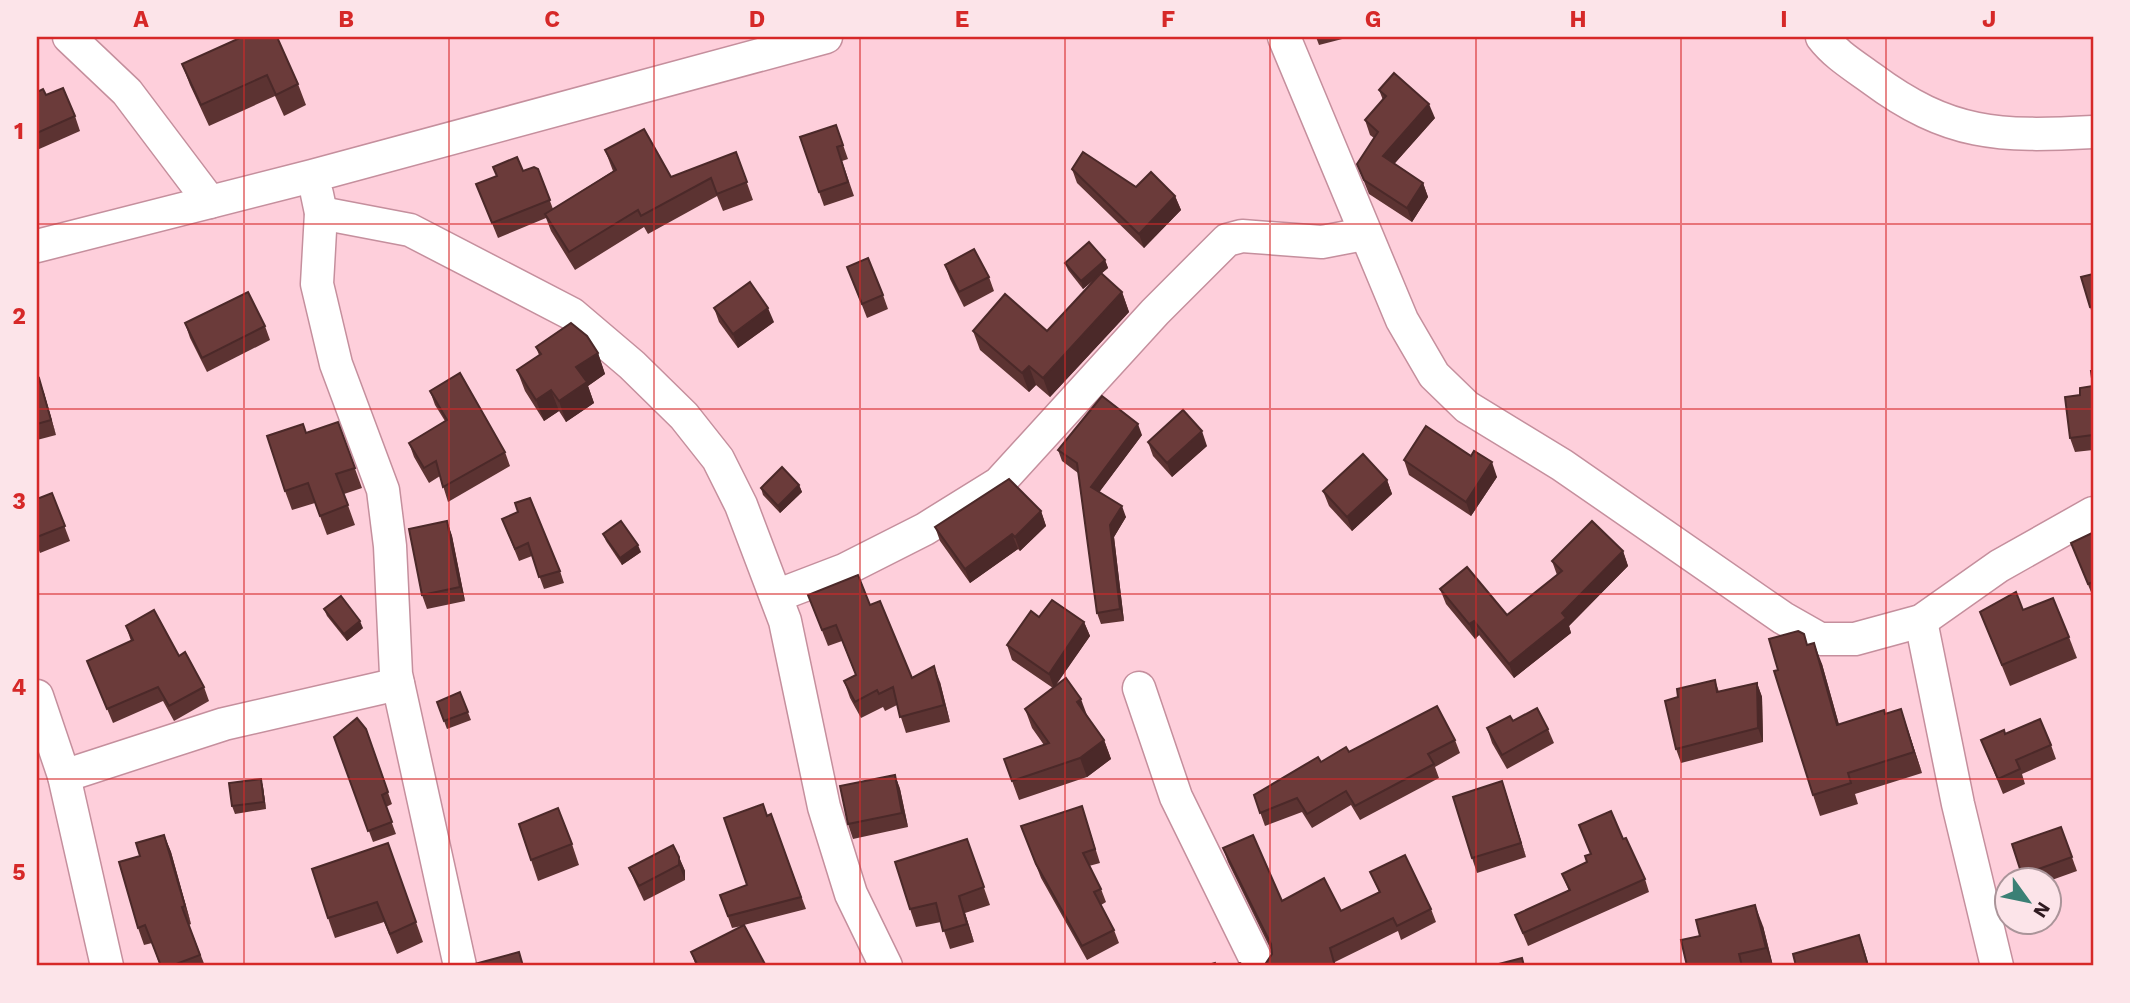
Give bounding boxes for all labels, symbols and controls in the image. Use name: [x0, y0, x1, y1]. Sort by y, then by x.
text: A: [133, 6, 149, 33]
text: B: [338, 6, 354, 33]
text: C: [544, 6, 560, 33]
text: D: [749, 6, 765, 33]
text: E: [955, 6, 969, 33]
text: F: [1161, 6, 1175, 33]
text: G: [1365, 6, 1381, 33]
text: H: [1569, 6, 1587, 33]
text: I: [1780, 6, 1788, 33]
text: J: [1982, 6, 1996, 33]
text: 1: [14, 118, 24, 145]
text: 2: [12, 303, 26, 330]
text: 3: [12, 488, 26, 515]
text: 4: [12, 674, 27, 701]
text: 5: [12, 859, 26, 886]
north arrow: [1994, 866, 2064, 936]
text: N: [2028, 898, 2055, 922]

